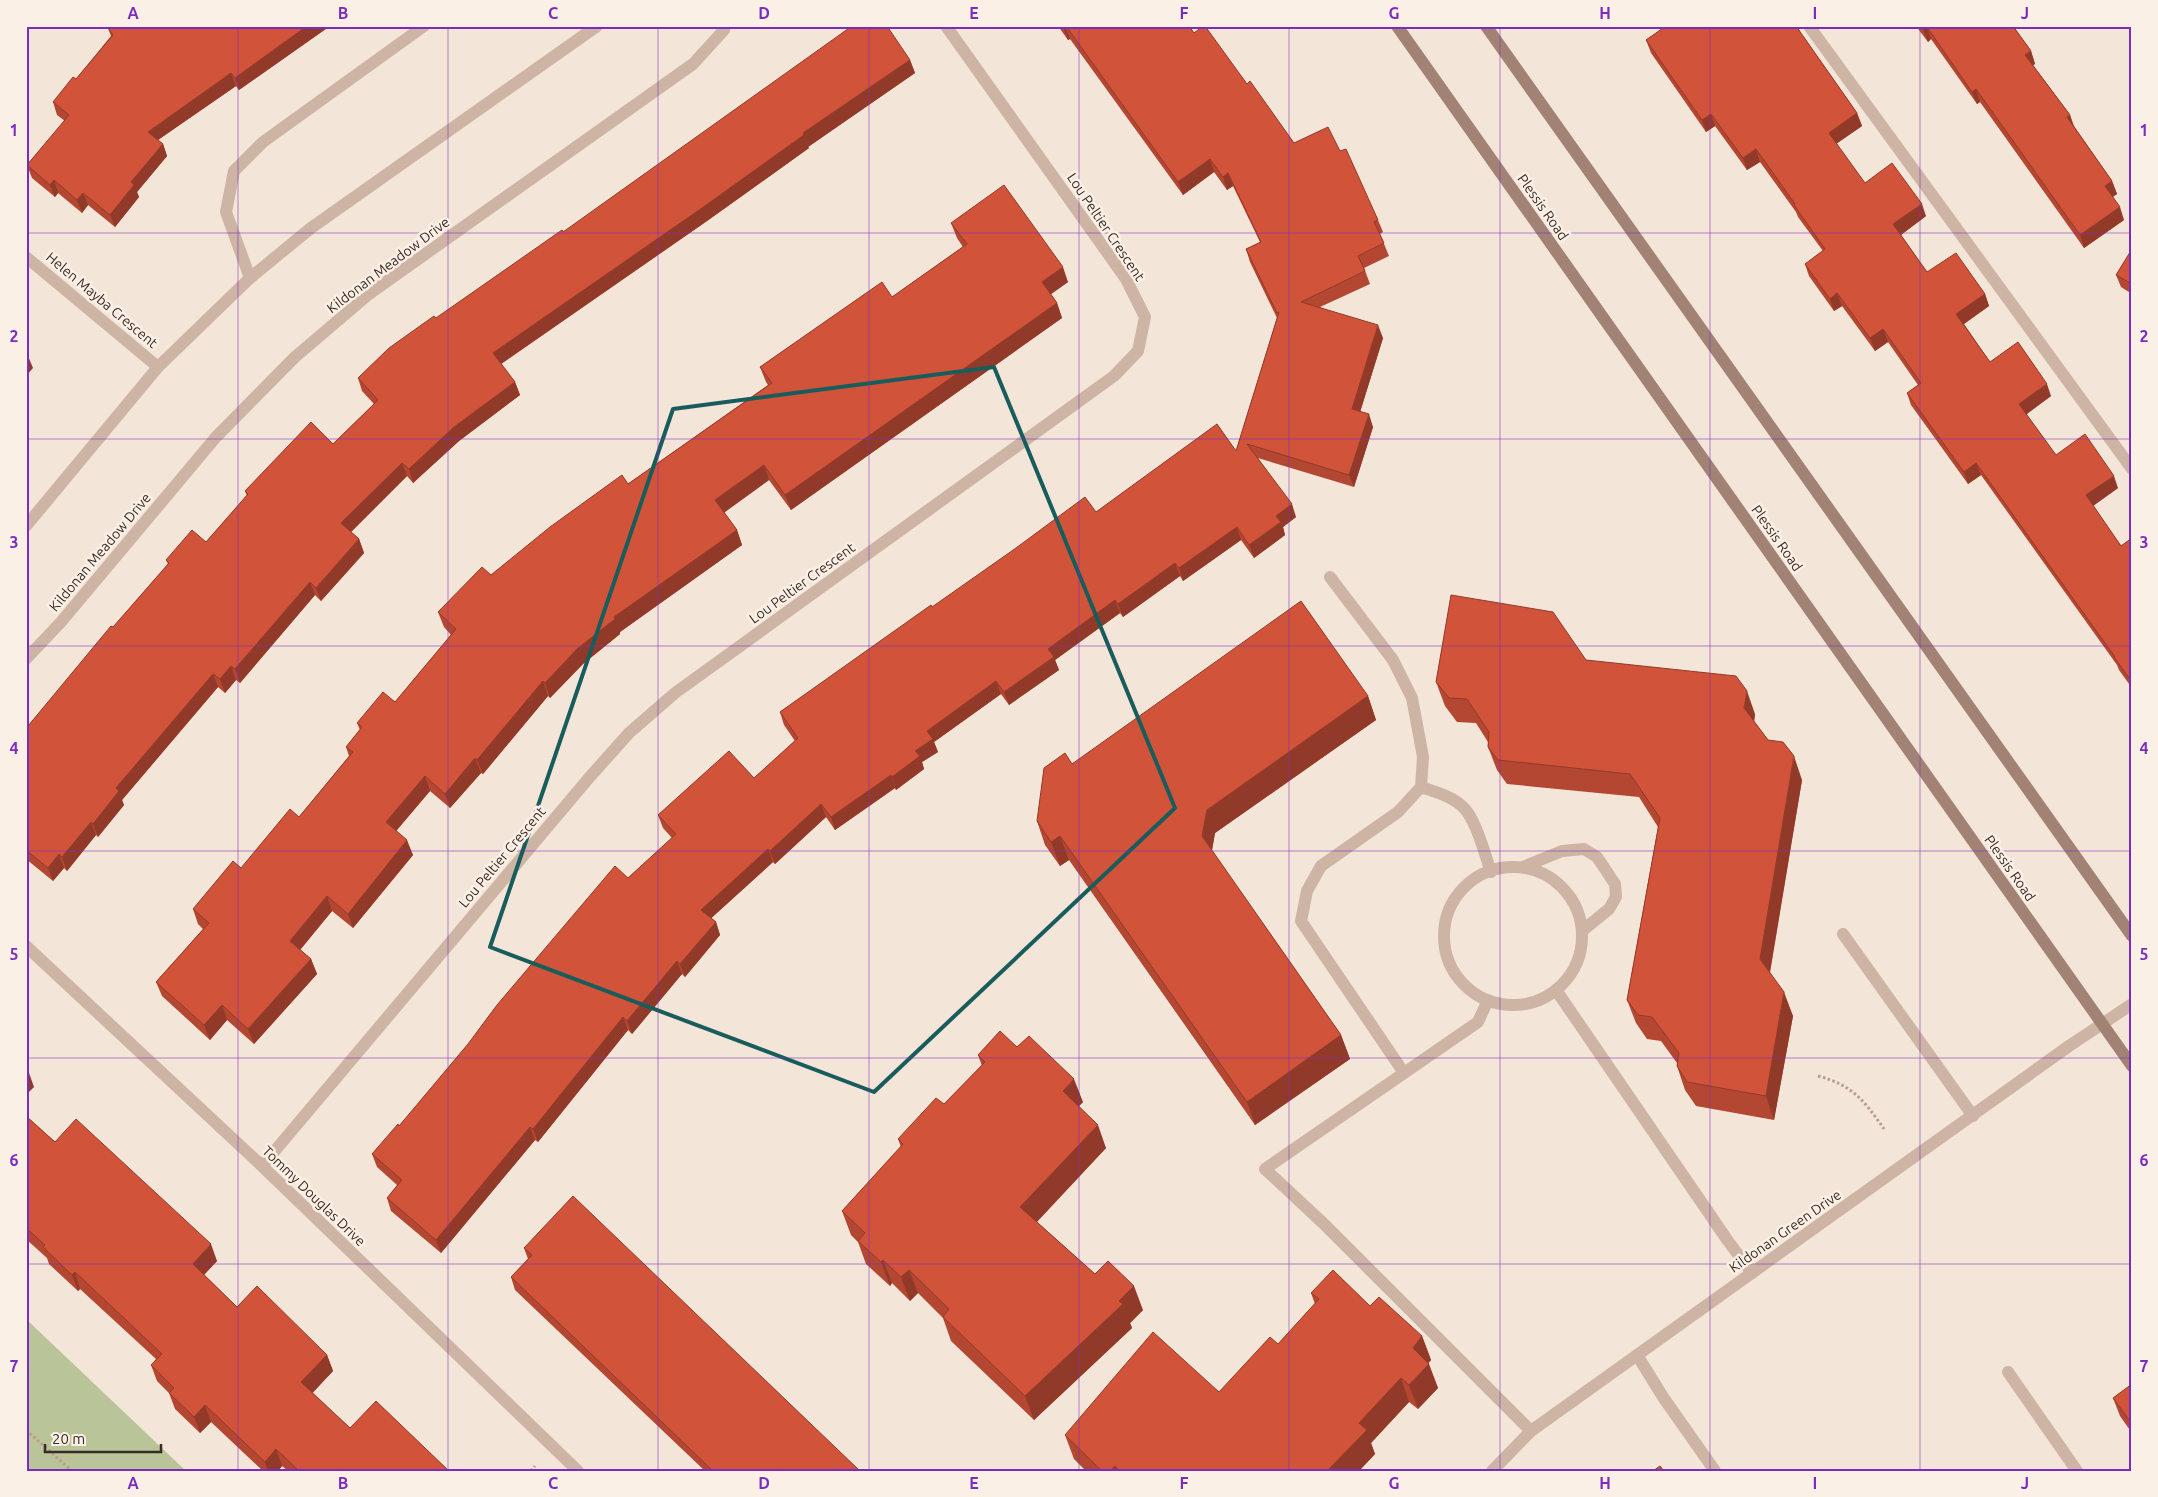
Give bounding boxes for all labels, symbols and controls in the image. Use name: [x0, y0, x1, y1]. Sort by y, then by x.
text: A: [127, 4, 139, 22]
text: B: [338, 4, 348, 22]
text: C: [548, 4, 558, 22]
text: D: [758, 4, 770, 22]
text: E: [969, 4, 979, 22]
text: F: [1180, 4, 1189, 22]
text: G: [1388, 4, 1400, 22]
text: H: [1599, 4, 1611, 22]
text: I: [1813, 4, 1817, 22]
text: J: [2021, 4, 2029, 22]
text: 1: [9, 121, 19, 139]
text: 1: [2139, 121, 2149, 139]
street label: Lou Peltier Crescent: [1064, 170, 1148, 284]
street label: Plessis Road: [1514, 171, 1572, 243]
street label: Kildonan Meadow Drive: [324, 214, 452, 316]
street label: Helen Mayba Crescent: [43, 249, 161, 351]
text: 2: [9, 327, 19, 345]
text: 2: [2139, 327, 2149, 345]
street label: Kildonan Meadow Drive: [46, 490, 154, 614]
street label: Plessis Road: [1748, 502, 1806, 574]
text: 3: [9, 533, 19, 551]
text: 3: [2139, 533, 2149, 551]
street label: Lou Peltier Crescent: [746, 539, 858, 627]
text: 4: [9, 739, 19, 757]
text: 4: [2139, 739, 2149, 757]
street label: Lou Peltier Crescent: [455, 803, 549, 911]
street label: Plessis Road: [1981, 832, 2039, 904]
text: 5: [9, 945, 19, 963]
text: 5: [2139, 945, 2149, 963]
street label: Tommy Douglas Drive: [259, 1143, 369, 1249]
text: 6: [9, 1151, 19, 1169]
text: 6: [2139, 1151, 2149, 1169]
street label: Kildonan Green Drive: [1726, 1186, 1844, 1276]
text: 7: [9, 1357, 19, 1375]
text: 7: [2139, 1357, 2149, 1375]
scale bar: [45, 1422, 161, 1454]
text: 20 m: [52, 1430, 85, 1447]
text: A: [127, 1474, 139, 1492]
text: B: [338, 1474, 348, 1492]
text: C: [548, 1474, 558, 1492]
text: D: [758, 1474, 770, 1492]
text: E: [969, 1474, 979, 1492]
text: F: [1180, 1474, 1189, 1492]
text: G: [1388, 1474, 1400, 1492]
text: H: [1599, 1474, 1611, 1492]
text: I: [1813, 1474, 1817, 1492]
text: J: [2021, 1474, 2029, 1492]

